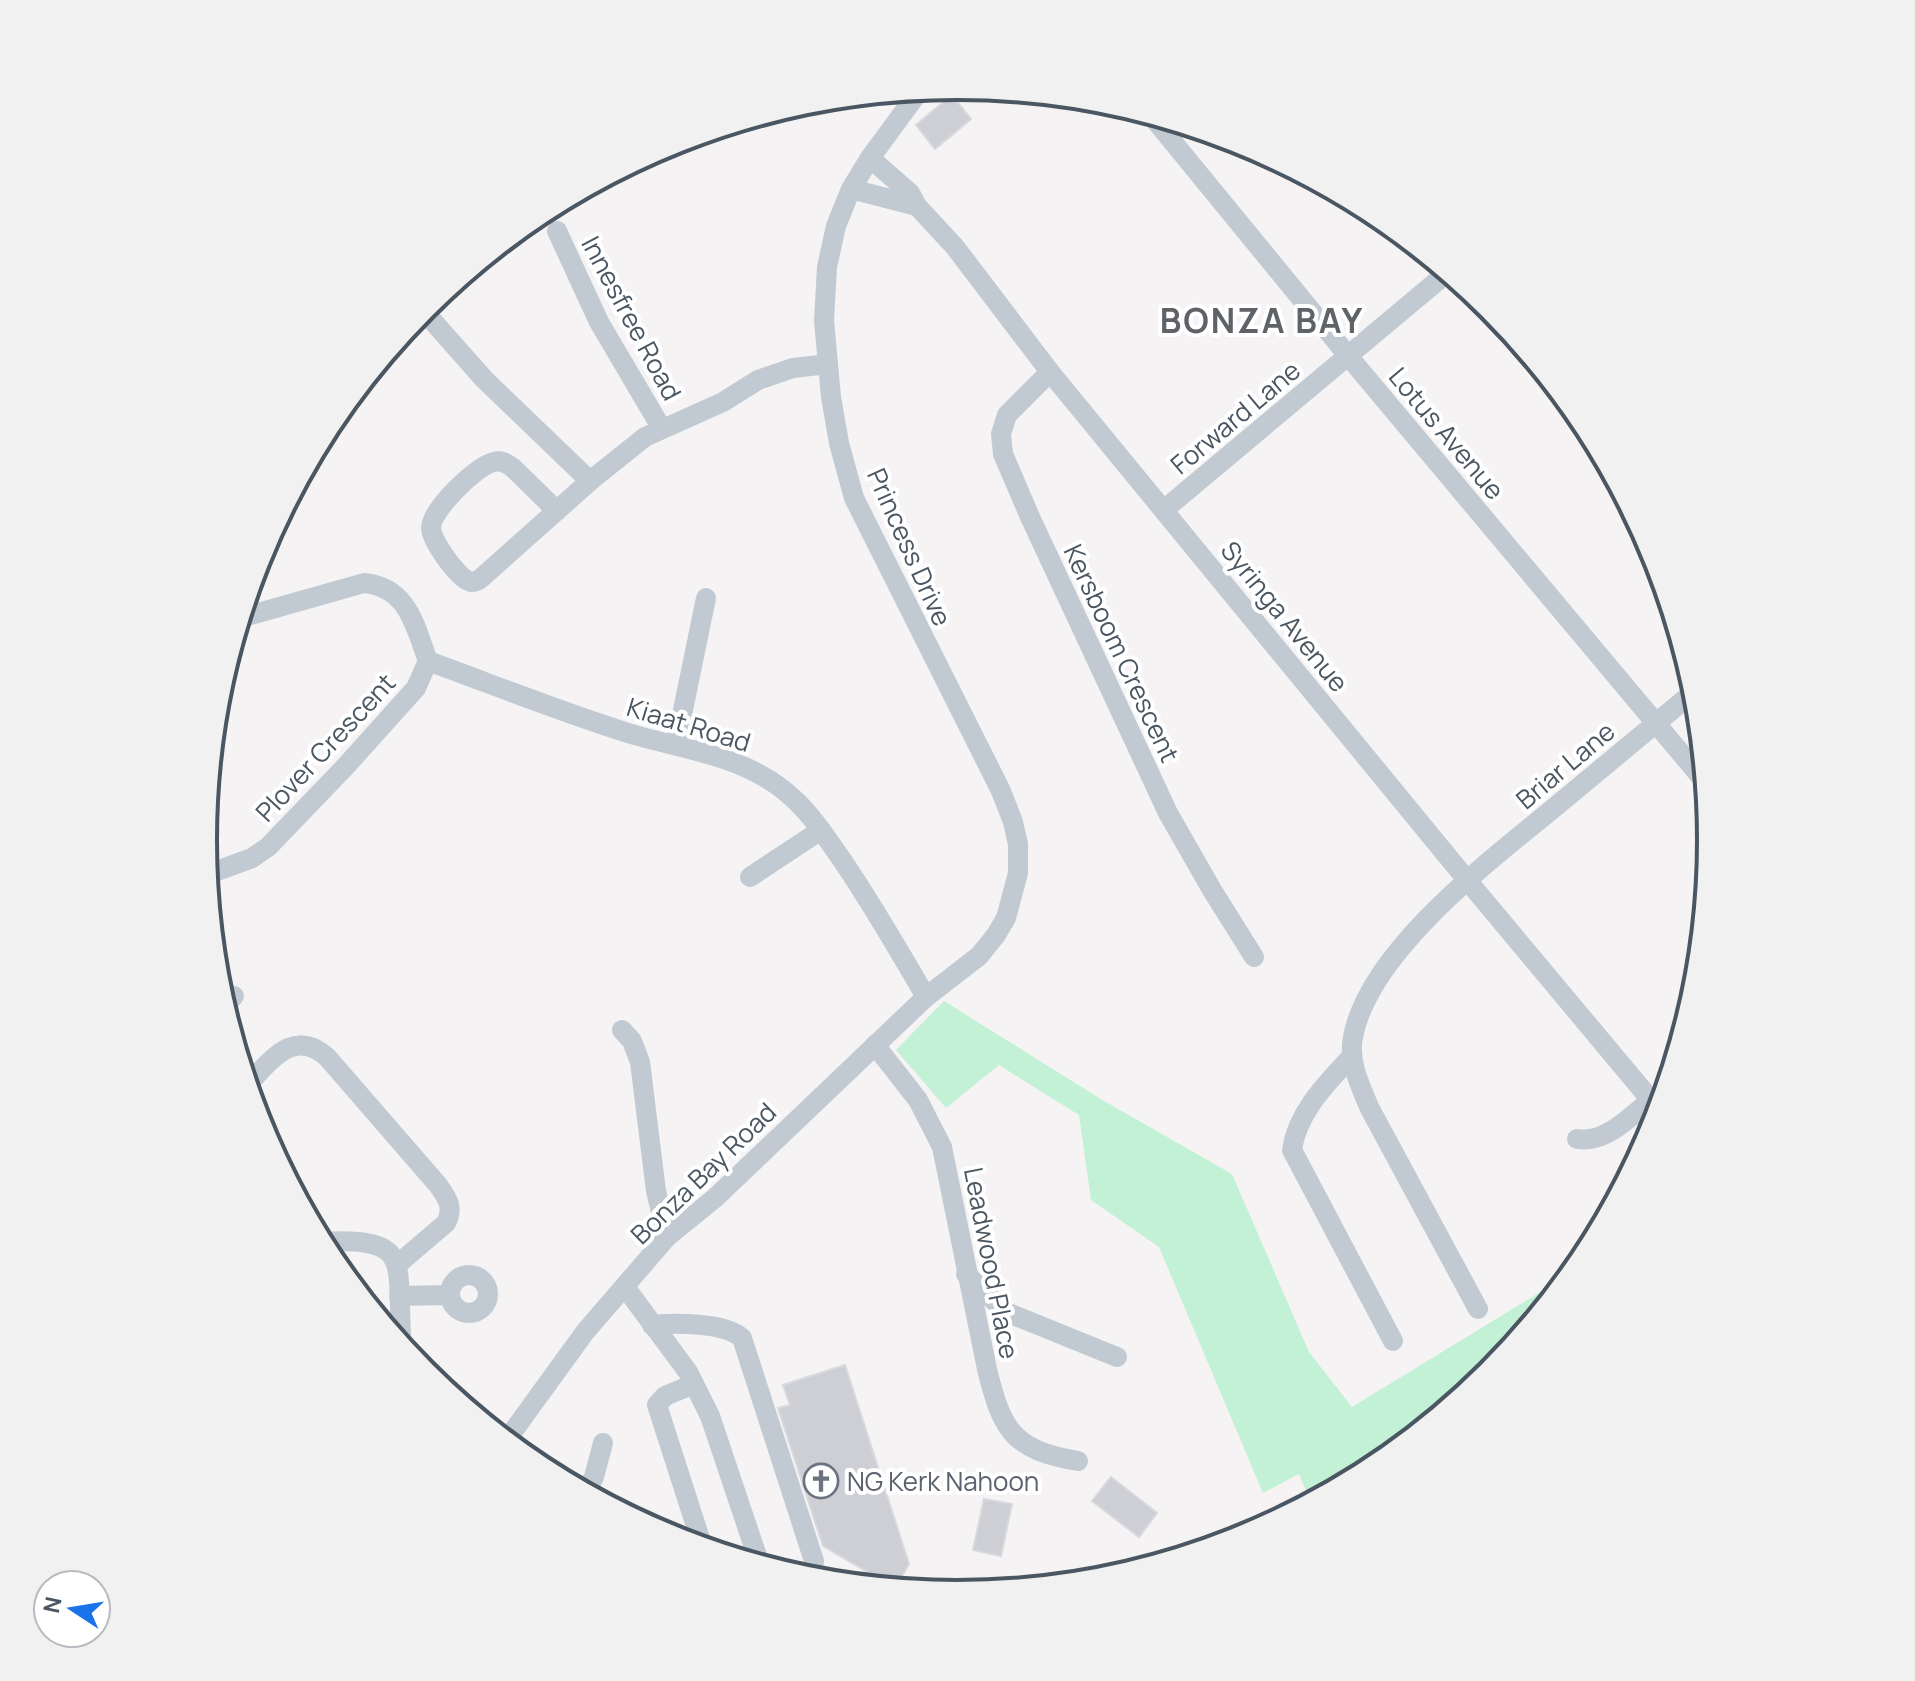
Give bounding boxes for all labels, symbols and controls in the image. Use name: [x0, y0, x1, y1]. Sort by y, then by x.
street label: Innesfree Road: [574, 230, 690, 406]
district label: BONZA BAY: [1160, 297, 1364, 343]
street label: Forward Lane: [1163, 352, 1307, 482]
street label: Lotus Avenue: [1381, 359, 1513, 507]
street label: Princess Drive: [859, 462, 961, 632]
street label: Syringa Avenue: [1213, 533, 1357, 699]
street label: Kersboom Crescent: [1056, 538, 1188, 768]
street label: Plover Crescent: [247, 665, 403, 829]
street label: Kiaat Road: [623, 688, 755, 760]
street label: Briar Lane: [1508, 713, 1622, 817]
street label: Bonza Bay Road: [622, 1094, 784, 1252]
street label: Leadwood Place: [956, 1164, 1028, 1362]
church icon: NG Kerk Nahoon: [802, 1462, 840, 1500]
place label: NG Kerk Nahoon: [847, 1463, 1039, 1499]
north arrow: [32, 1569, 112, 1649]
text: N: [36, 1594, 69, 1616]

